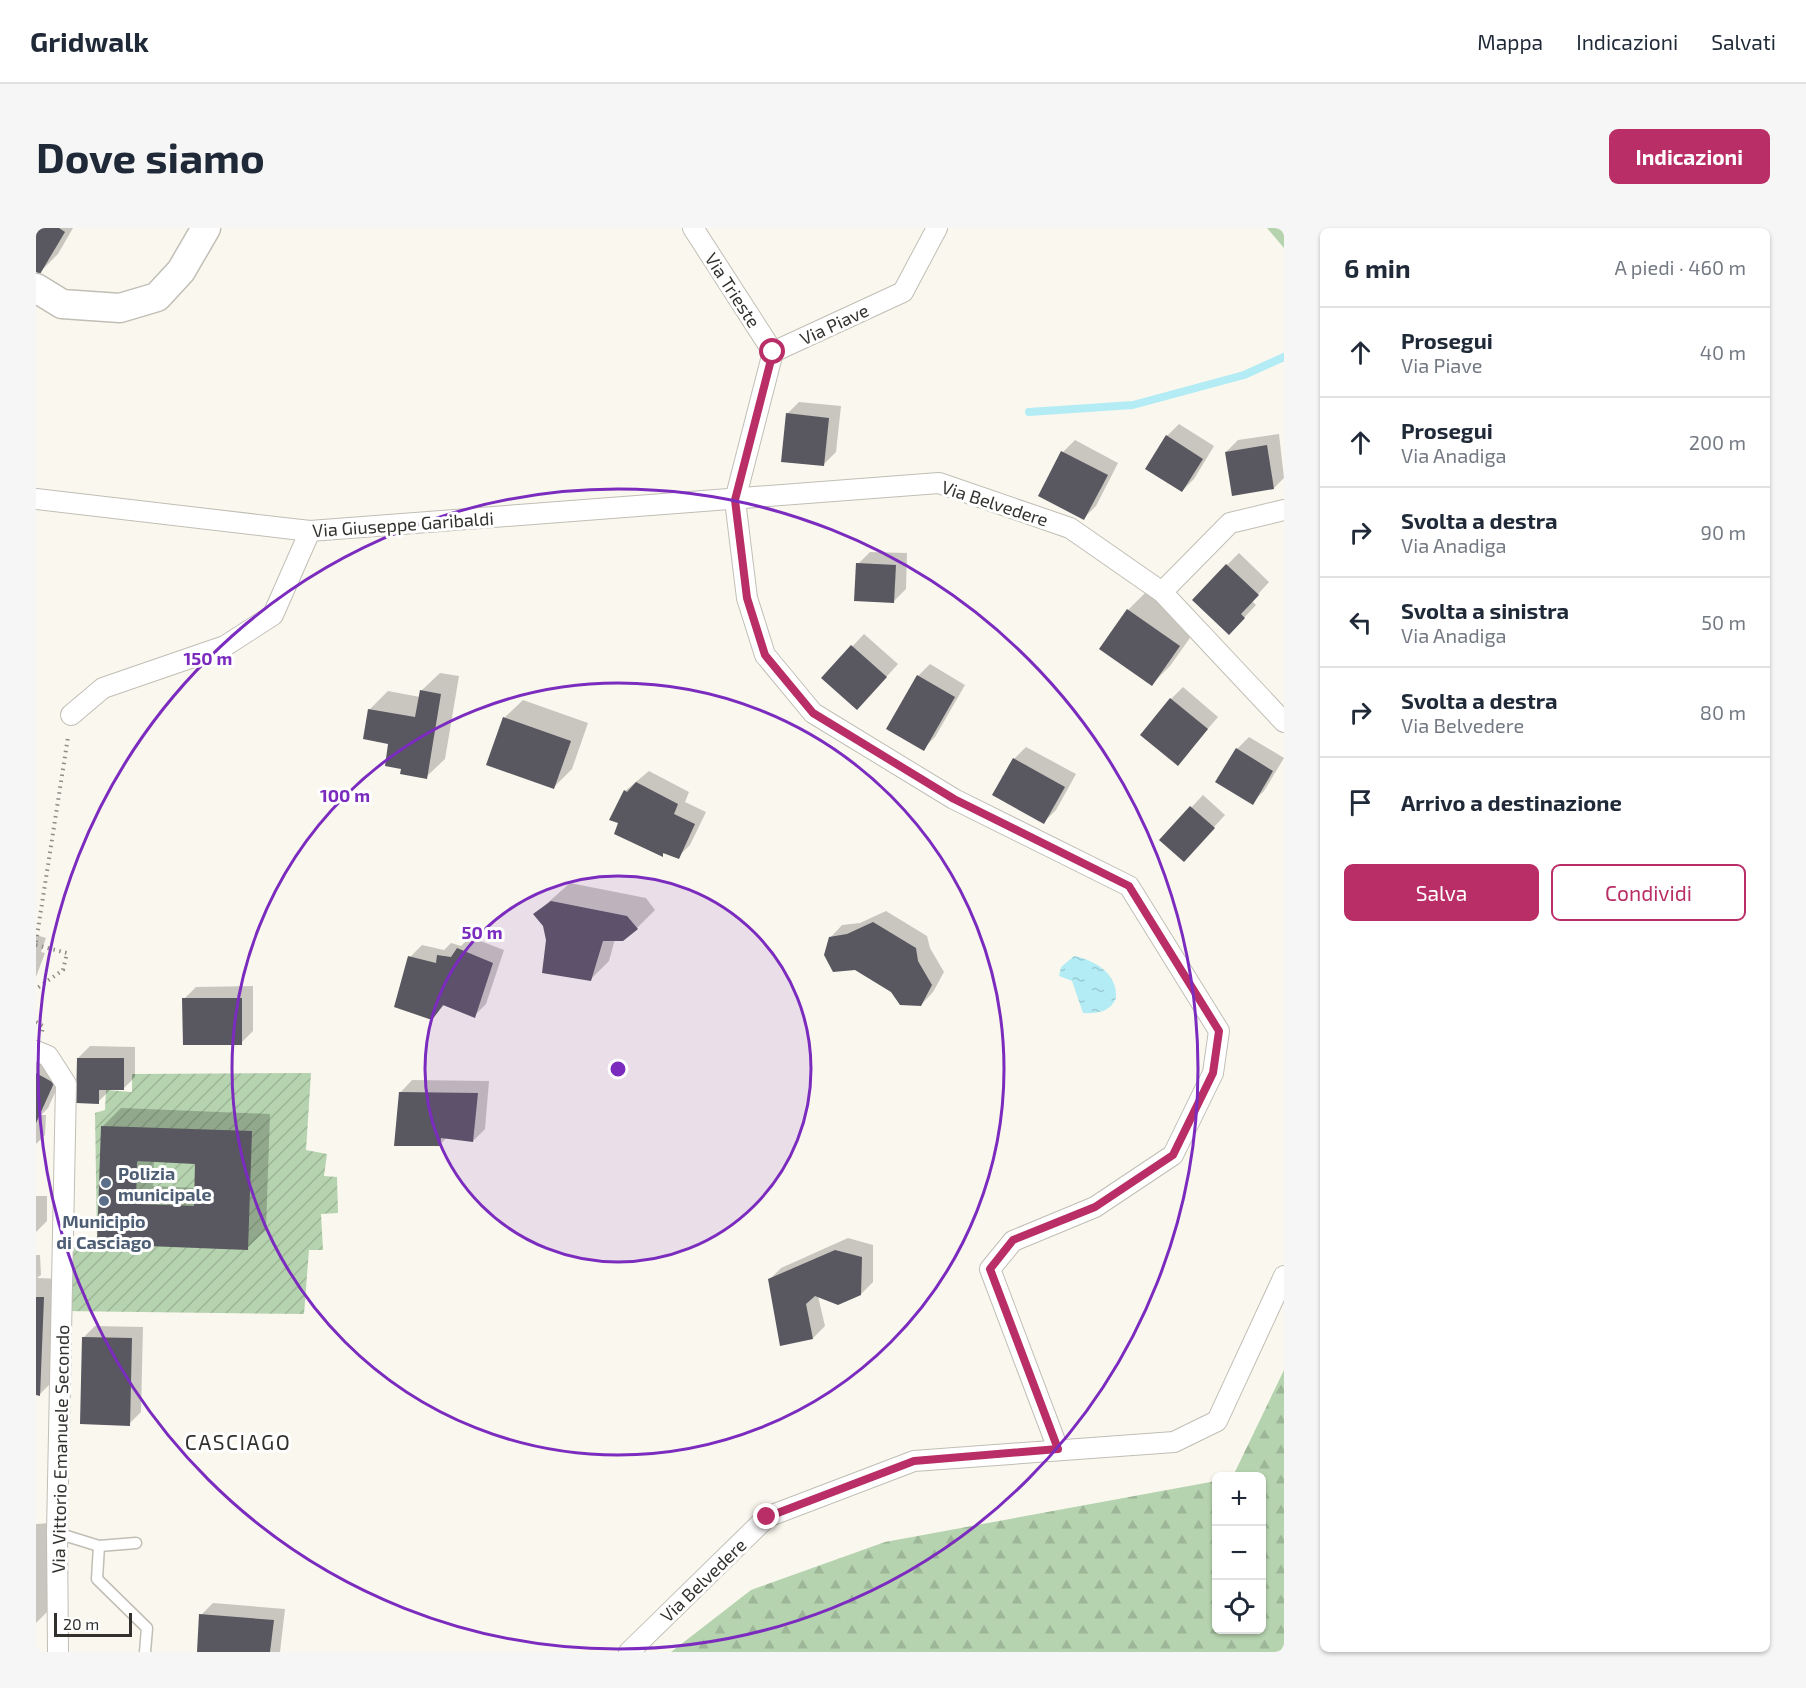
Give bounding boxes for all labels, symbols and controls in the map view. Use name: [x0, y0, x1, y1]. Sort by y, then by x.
text: Gridwalk: [30, 24, 149, 58]
text: Mappa: [1477, 29, 1543, 54]
text: Indicazioni: [1576, 29, 1678, 54]
text: Salvati: [1711, 29, 1776, 54]
button: Indicazioni: [1609, 129, 1770, 184]
text: Dove siamo: [36, 131, 265, 181]
street label: Via Trieste: [701, 248, 765, 332]
text: 6 min: [1344, 252, 1411, 283]
text: A piedi · 460 m: [1614, 255, 1746, 279]
street label: Via Piave: [796, 299, 872, 349]
text: Prosegui: [1401, 327, 1493, 353]
icon: ahead: [1344, 336, 1377, 369]
route start: [759, 338, 785, 364]
text: 40 m: [1700, 340, 1746, 364]
text: Via Piave: [1401, 353, 1483, 377]
text: Prosegui: [1401, 417, 1493, 443]
icon: ahead: [1344, 426, 1377, 459]
text: 200 m: [1689, 430, 1746, 454]
text: Via Anadiga: [1401, 443, 1507, 467]
street label: Via Belvedere: [939, 475, 1051, 531]
street label: Via Giuseppe Garibaldi: [312, 507, 494, 541]
text: Svolta a destra: [1401, 507, 1558, 533]
icon: right: [1344, 516, 1377, 549]
text: 90 m: [1701, 520, 1746, 544]
text: Via Anadiga: [1401, 533, 1507, 557]
text: Svolta a sinistra: [1401, 597, 1569, 623]
icon: left: [1344, 606, 1377, 639]
text: 50 m: [1701, 610, 1746, 634]
text: Via Anadiga: [1401, 623, 1507, 647]
text: 150 m: [184, 647, 232, 669]
text: Svolta a destra: [1401, 687, 1558, 713]
icon: right: [1344, 696, 1377, 729]
text: 80 m: [1700, 700, 1746, 724]
text: Via Belvedere: [1401, 713, 1524, 737]
text: 100 m: [320, 784, 370, 806]
icon: arrive: [1344, 786, 1377, 819]
text: Arrivo a destinazione: [1401, 789, 1622, 815]
button: Salva: [1344, 864, 1539, 921]
button: Condividi: [1551, 864, 1746, 921]
text: 50 m: [461, 921, 503, 943]
centre of rings: [608, 1059, 628, 1079]
place label: Polizia municipale: [118, 1162, 212, 1205]
marker: Polizia municipale: [99, 1176, 113, 1190]
marker: Municipio di Casciago: [97, 1194, 111, 1208]
place label: Municipio di Casciago: [56, 1210, 152, 1253]
street label: Via Vittorio Emanuele Secondo: [47, 1324, 73, 1574]
district label: CASCIAGO: [185, 1429, 291, 1454]
map controls: [1212, 1472, 1266, 1634]
button: +: [1212, 1472, 1266, 1526]
route end: [753, 1503, 779, 1529]
button: −: [1212, 1526, 1266, 1580]
street label: Via Belvedere: [655, 1534, 751, 1626]
button: locate: [1212, 1580, 1266, 1634]
scale bar: [54, 1610, 132, 1638]
text: 20 m: [63, 1614, 99, 1633]

